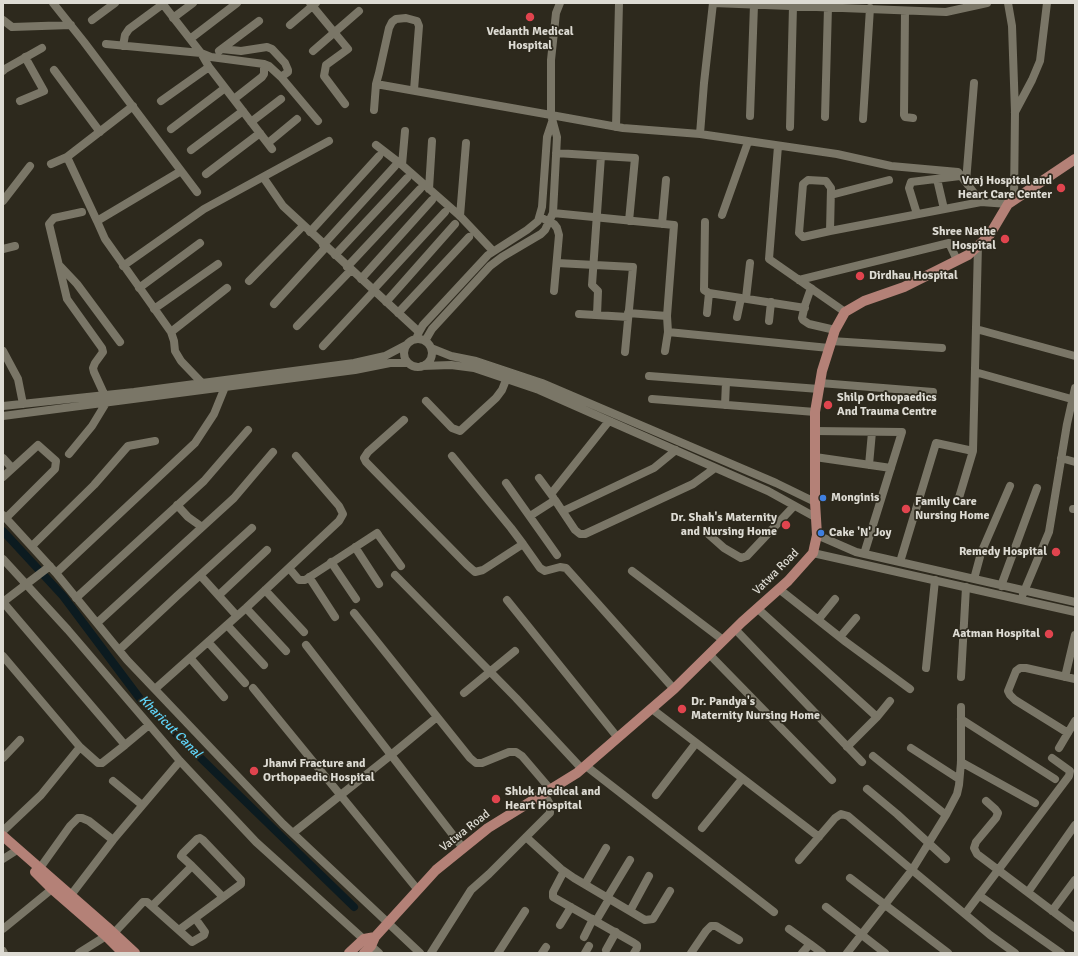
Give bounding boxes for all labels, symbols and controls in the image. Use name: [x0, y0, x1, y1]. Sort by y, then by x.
marker: Vedanth Medical Hospital: [524, 11, 536, 23]
place label: Vedanth Medical Hospital: [486, 25, 574, 53]
place label: Vraj Hospital and Heart Care Center: [958, 174, 1052, 202]
marker: Vraj Hospital and Heart Care Center: [1055, 182, 1067, 194]
place label: Shree Nathe Hospital: [932, 225, 996, 253]
marker: Shree Nathe Hospital: [999, 233, 1011, 245]
place label: Dirdhau Hospital: [869, 269, 958, 283]
marker: Dirdhau Hospital: [854, 270, 866, 282]
place label: Shilp Orthopaedics And Trauma Centre: [837, 391, 937, 419]
marker: Shilp Orthopaedics And Trauma Centre: [822, 399, 834, 411]
place label: Monginis: [831, 491, 879, 505]
marker: Monginis: [818, 493, 828, 503]
place label: Family Care Nursing Home: [915, 495, 989, 523]
marker: Family Care Nursing Home: [900, 503, 912, 515]
place label: Dr. Shah's Maternity and Nursing Home: [671, 511, 777, 539]
marker: Dr. Shah's Maternity and Nursing Home: [780, 519, 792, 531]
place label: Cake 'N' Joy: [829, 526, 891, 540]
marker: Cake 'N' Joy: [816, 528, 826, 538]
place label: Remedy Hospital: [959, 545, 1047, 559]
street label: Vatwa Road: [750, 546, 802, 598]
marker: Remedy Hospital: [1050, 546, 1062, 558]
place label: Aatman Hospital: [953, 627, 1040, 641]
marker: Aatman Hospital: [1043, 628, 1055, 640]
water label: Kharicut Canal: [135, 692, 205, 762]
place label: Dr. Pandya's Maternity Nursing Home: [691, 695, 820, 723]
marker: Dr. Pandya's Maternity Nursing Home: [676, 703, 688, 715]
place label: Jhanvi Fracture and Orthopaedic Hospital: [263, 757, 375, 785]
marker: Jhanvi Fracture and Orthopaedic Hospital: [248, 765, 260, 777]
place label: Shlok Medical and Heart Hospital: [505, 785, 600, 813]
marker: Shlok Medical and Heart Hospital: [490, 793, 502, 805]
street label: Vatwa Road: [437, 807, 493, 855]

